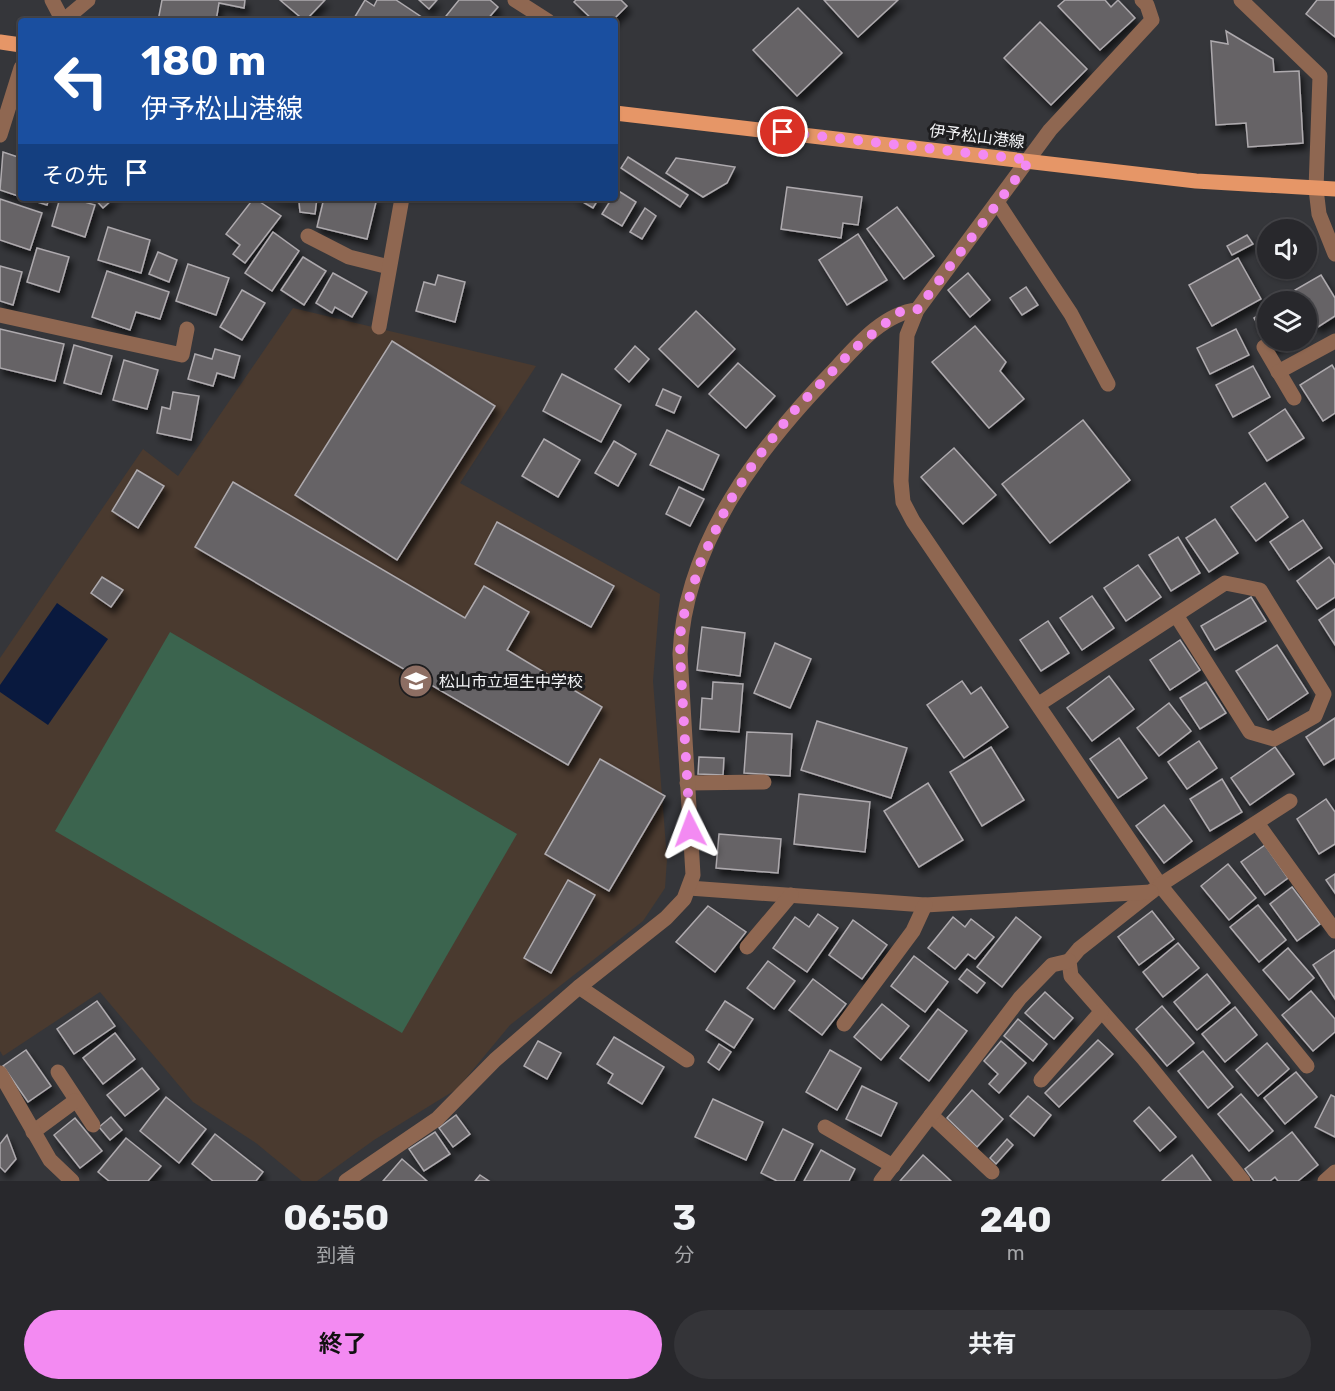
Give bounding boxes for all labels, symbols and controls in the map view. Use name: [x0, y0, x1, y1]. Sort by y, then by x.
text: 180 m: [141, 36, 266, 86]
icon: left: [42, 42, 120, 120]
text: 伊予松山港線: [141, 93, 303, 125]
pin: [757, 106, 808, 157]
icon: arrive: [766, 115, 799, 148]
street label: 伊予松山港線: [928, 121, 1026, 152]
icon: arrive: [120, 156, 153, 189]
text: その先: [42, 162, 108, 189]
map controls: [1257, 219, 1317, 351]
button: sound: [1257, 219, 1317, 279]
button: layers: [1257, 291, 1317, 351]
school or university icon: 松山市立垣生中学校: [398, 663, 434, 699]
place label: 松山市立垣生中学校: [439, 672, 583, 691]
position arrow: [658, 797, 722, 861]
text: 06:50: [283, 1196, 389, 1239]
text: 3: [673, 1196, 696, 1239]
text: 240: [979, 1198, 1052, 1241]
text: m: [1007, 1241, 1025, 1265]
text: 到着: [316, 1243, 356, 1267]
text: 分: [674, 1243, 694, 1267]
button: 終了: [24, 1310, 662, 1379]
button: 共有: [674, 1310, 1311, 1379]

